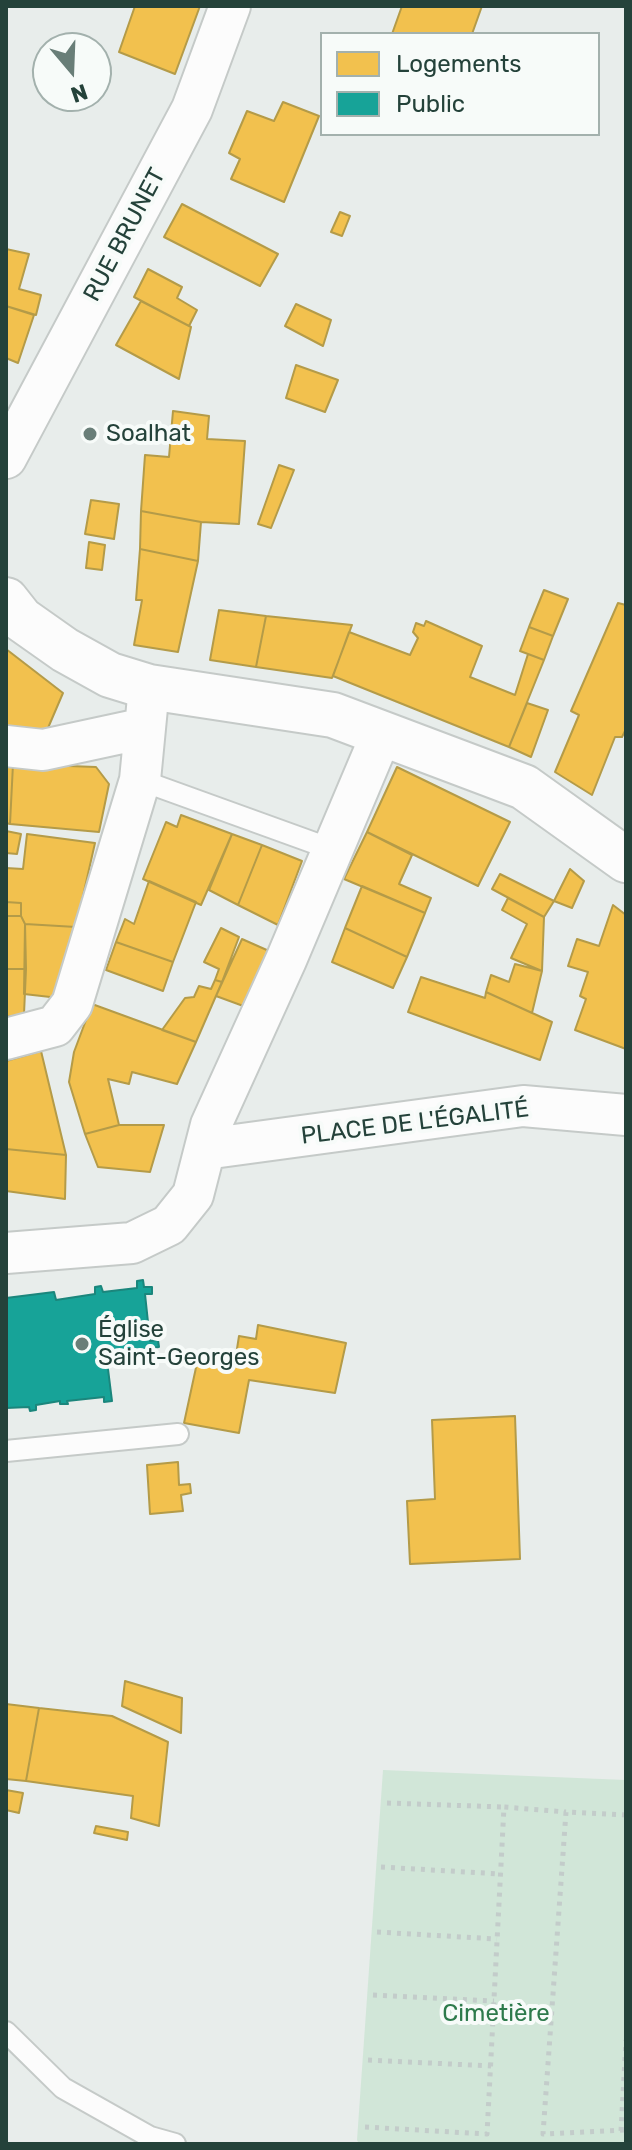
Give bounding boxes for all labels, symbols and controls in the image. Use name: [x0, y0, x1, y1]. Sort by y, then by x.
north arrow: [32, 32, 112, 112]
legend: [320, 32, 600, 136]
text: Logements: [396, 50, 522, 78]
text: N: [67, 78, 91, 109]
text: Public: [396, 90, 465, 118]
street label: RUE BRUNET: [78, 163, 172, 307]
place label: Soalhat: [106, 420, 191, 448]
marker: Soalhat: [81, 425, 99, 443]
street label: PLACE DE L'ÉGALITÉ: [299, 1095, 531, 1151]
place label: Église Saint-Georges: [98, 1316, 260, 1372]
marker: Église Saint-Georges: [73, 1335, 91, 1353]
park label: Cimetière: [442, 2000, 550, 2028]

